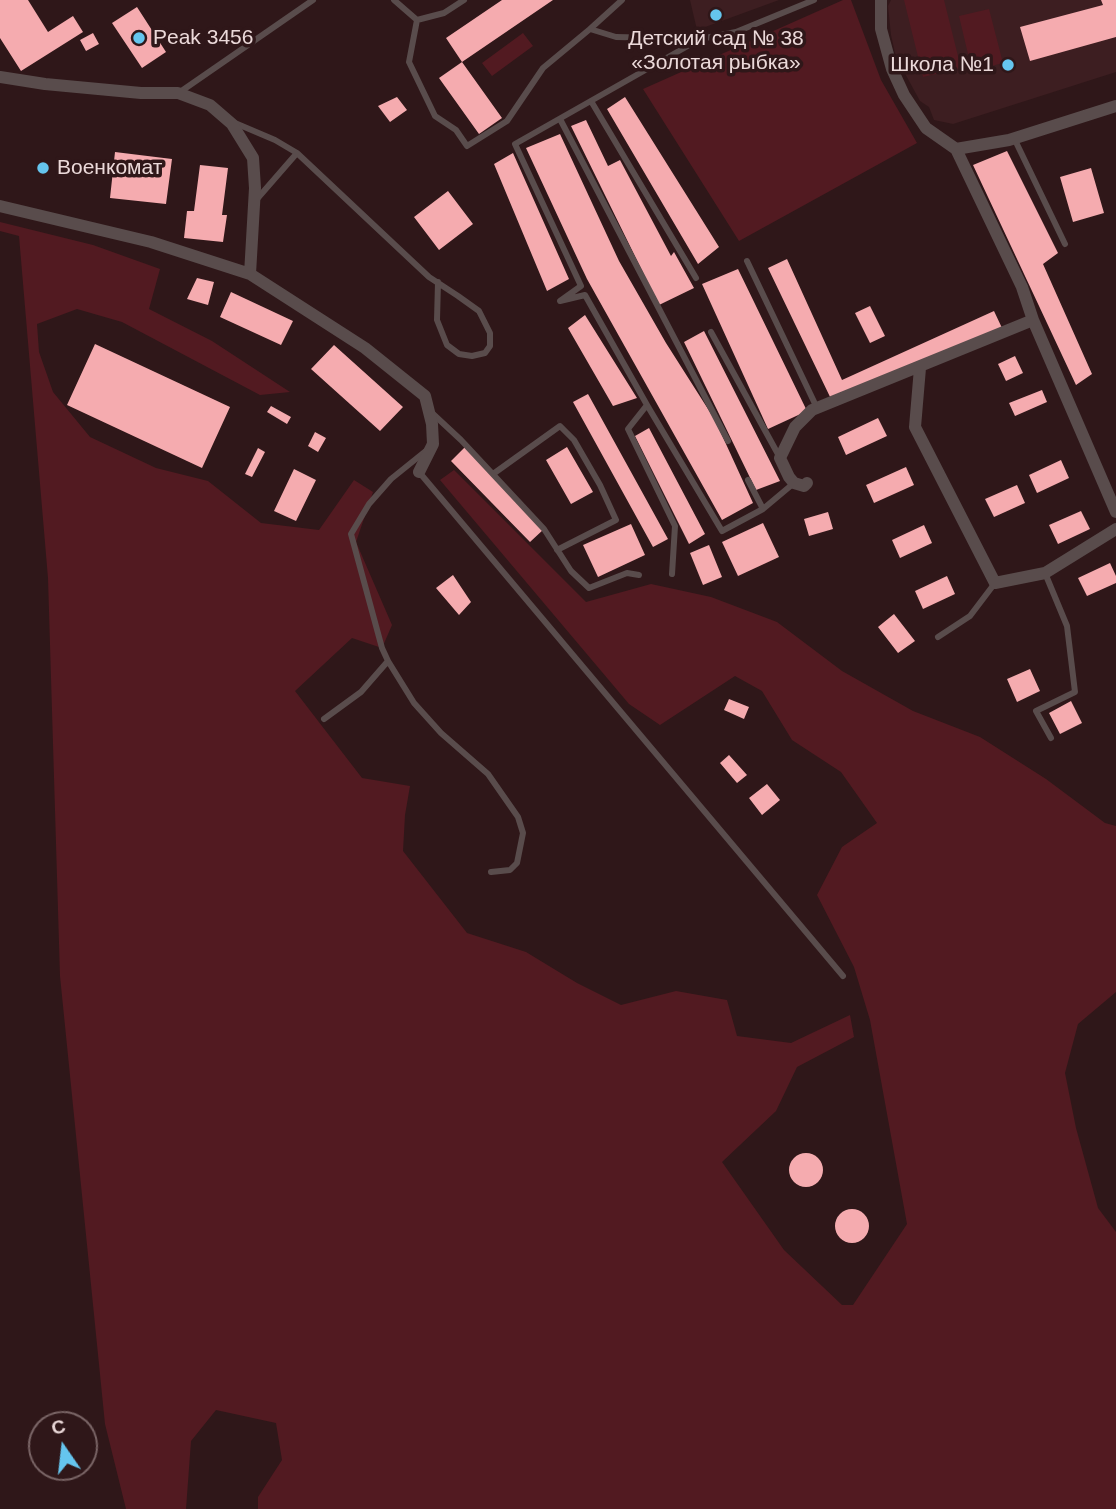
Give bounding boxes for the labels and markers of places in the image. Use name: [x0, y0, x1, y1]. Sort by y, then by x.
marker: Детский сад № 38 «Золотая рыбка»: [708, 7, 724, 23]
place label: Peak 3456: [153, 25, 253, 51]
place label: Детский сад № 38 «Золотая рыбка»: [628, 26, 804, 76]
marker: Peak 3456: [131, 30, 147, 46]
place label: Школа №1: [890, 52, 994, 78]
marker: Школа №1: [1000, 57, 1016, 73]
place label: Военкомат: [57, 155, 162, 181]
marker: Военкомат: [35, 160, 51, 176]

